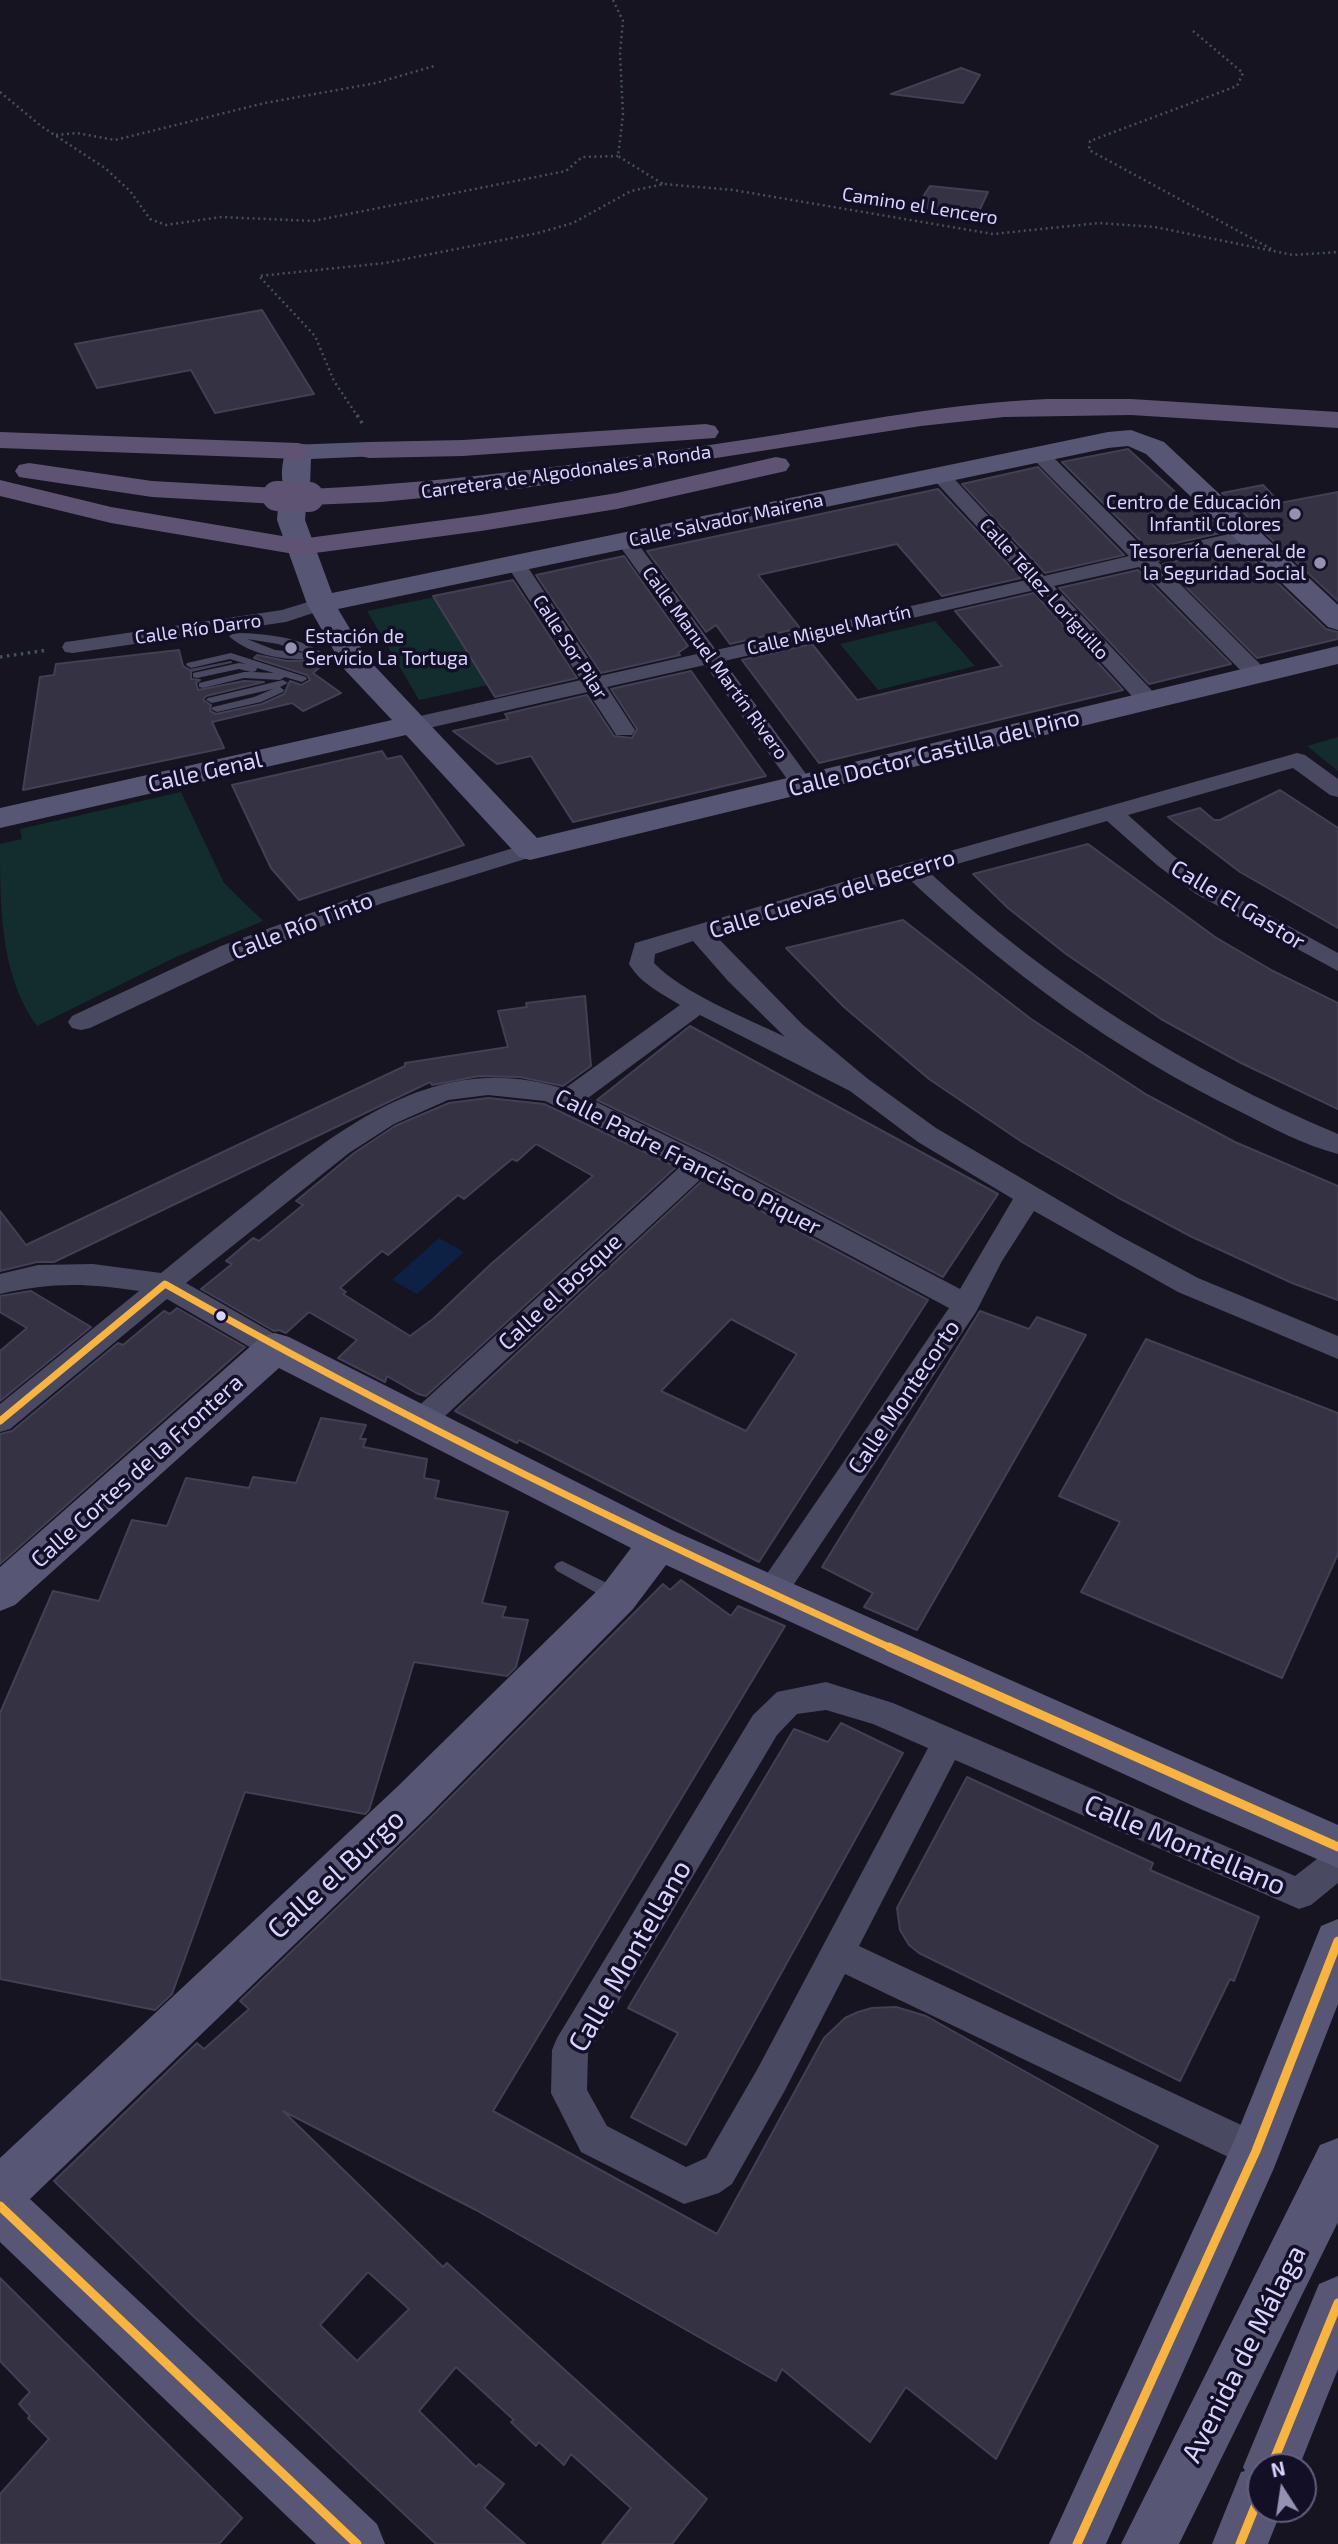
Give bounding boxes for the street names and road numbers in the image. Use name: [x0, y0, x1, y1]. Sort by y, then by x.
street label: Camino el Lencero: [841, 182, 999, 230]
street label: Carretera de Algodonales a Ronda: [420, 440, 712, 504]
street label: Calle Salvador Mairena: [627, 488, 825, 552]
street label: Calle Téllez Loriguillo: [974, 514, 1114, 664]
street label: Calle Manuel Martín Rivero: [637, 562, 793, 764]
street label: Calle Sor Pilar: [528, 591, 612, 703]
street label: Calle Miguel Martín: [745, 600, 913, 660]
street label: Calle Río Darro: [133, 609, 263, 649]
street label: Calle Doctor Castilla del Pino: [786, 703, 1082, 803]
street label: Calle Genal: [145, 745, 265, 799]
street label: Calle Cuevas del Becerro: [706, 843, 958, 945]
street label: Calle El Gastor: [1166, 854, 1310, 956]
street label: Calle Río Tinto: [227, 886, 377, 966]
street label: Calle Padre Francisco Piquer: [550, 1083, 826, 1241]
street label: Calle el Bosque: [493, 1228, 627, 1356]
street label: Calle Montecorto: [842, 1315, 966, 1479]
street label: Calle Cortes de la Frontera: [25, 1368, 249, 1574]
street label: Calle Montellano: [1079, 1787, 1291, 1903]
street label: Calle el Burgo: [261, 1802, 411, 1946]
street label: Calle Montellano: [561, 1854, 699, 2058]
street label: Avenida de Málaga: [1175, 2240, 1313, 2468]

